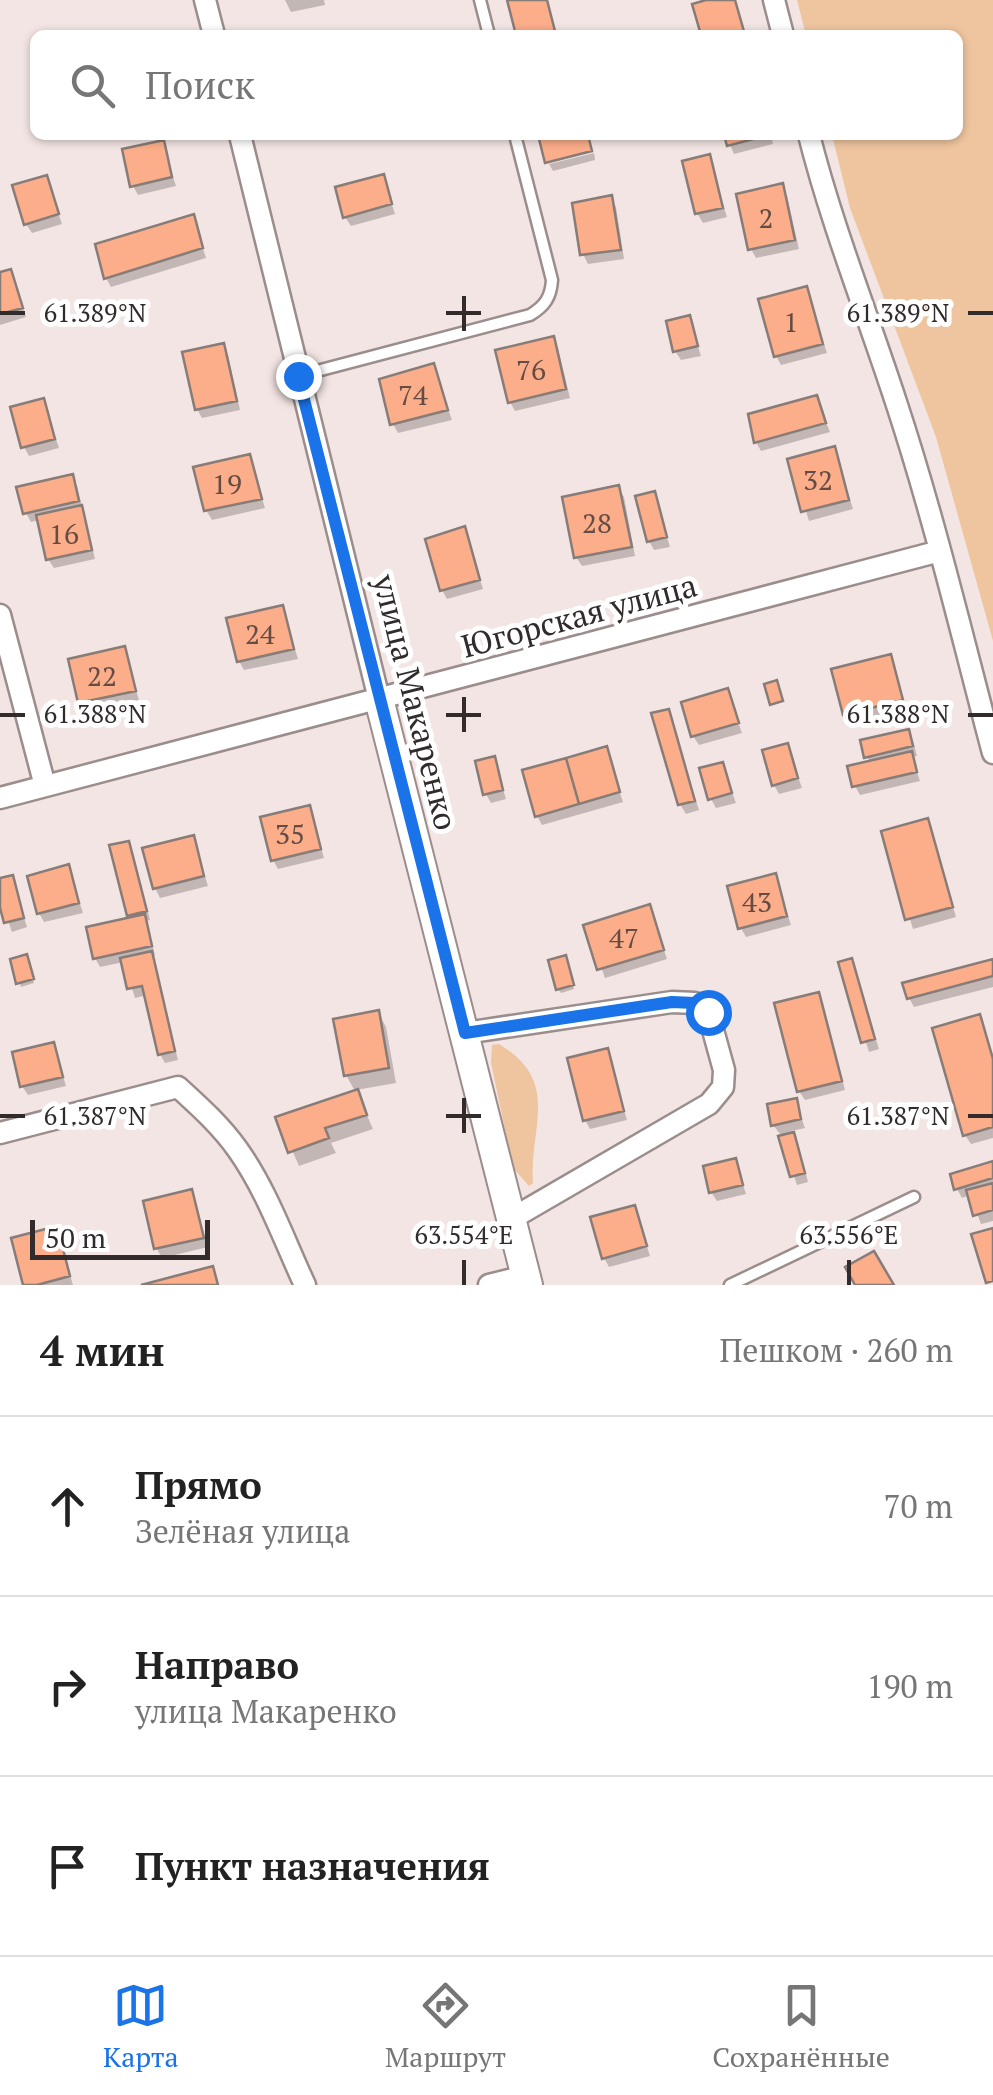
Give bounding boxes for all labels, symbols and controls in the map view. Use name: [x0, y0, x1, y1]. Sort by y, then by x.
search box: [30, 30, 963, 140]
icon: search: [65, 58, 120, 113]
text: Поиск: [145, 60, 255, 110]
house number: 2: [759, 199, 773, 236]
text: 61.389°N: [44, 296, 146, 329]
text: 61.389°N: [847, 296, 949, 329]
house number: 1: [784, 303, 798, 340]
house number: 76: [516, 351, 546, 388]
route end: [276, 354, 322, 400]
house number: 74: [398, 376, 428, 413]
house number: 32: [803, 461, 833, 498]
house number: 19: [212, 465, 242, 502]
house number: 28: [582, 504, 612, 541]
house number: 16: [49, 515, 79, 552]
street label: Югорская улица: [457, 563, 701, 667]
street label: улица Макаренко: [364, 569, 468, 834]
house number: 24: [245, 615, 275, 652]
house number: 22: [87, 657, 117, 694]
text: 61.388°N: [44, 697, 146, 730]
text: 61.388°N: [847, 697, 949, 730]
house number: 35: [275, 815, 305, 852]
house number: 43: [742, 883, 772, 920]
house number: 47: [609, 919, 639, 956]
route start: [686, 990, 732, 1036]
text: 61.387°N: [44, 1099, 146, 1132]
text: 61.387°N: [847, 1099, 949, 1132]
scale bar: [30, 1215, 210, 1260]
text: 63.554°E: [415, 1218, 513, 1251]
text: 63.556°E: [800, 1218, 898, 1251]
text: 50 m: [45, 1219, 106, 1256]
text: 4 мин: [40, 1322, 165, 1378]
text: Пешком · 260 m: [719, 1329, 953, 1371]
text: Прямо: [135, 1460, 262, 1510]
icon: ahead: [40, 1479, 95, 1534]
text: 70 m: [883, 1485, 953, 1527]
text: Зелёная улица: [135, 1510, 350, 1552]
text: Направо: [135, 1640, 299, 1690]
icon: right: [40, 1659, 95, 1714]
text: 190 m: [866, 1665, 953, 1707]
text: улица Макаренко: [135, 1690, 397, 1732]
icon: arrive: [40, 1839, 95, 1894]
text: Пункт назначения: [135, 1841, 490, 1891]
tab: Карта: [103, 1978, 179, 2075]
tab: Маршрут: [385, 1978, 506, 2075]
tab: Сохранённые: [712, 1978, 890, 2075]

